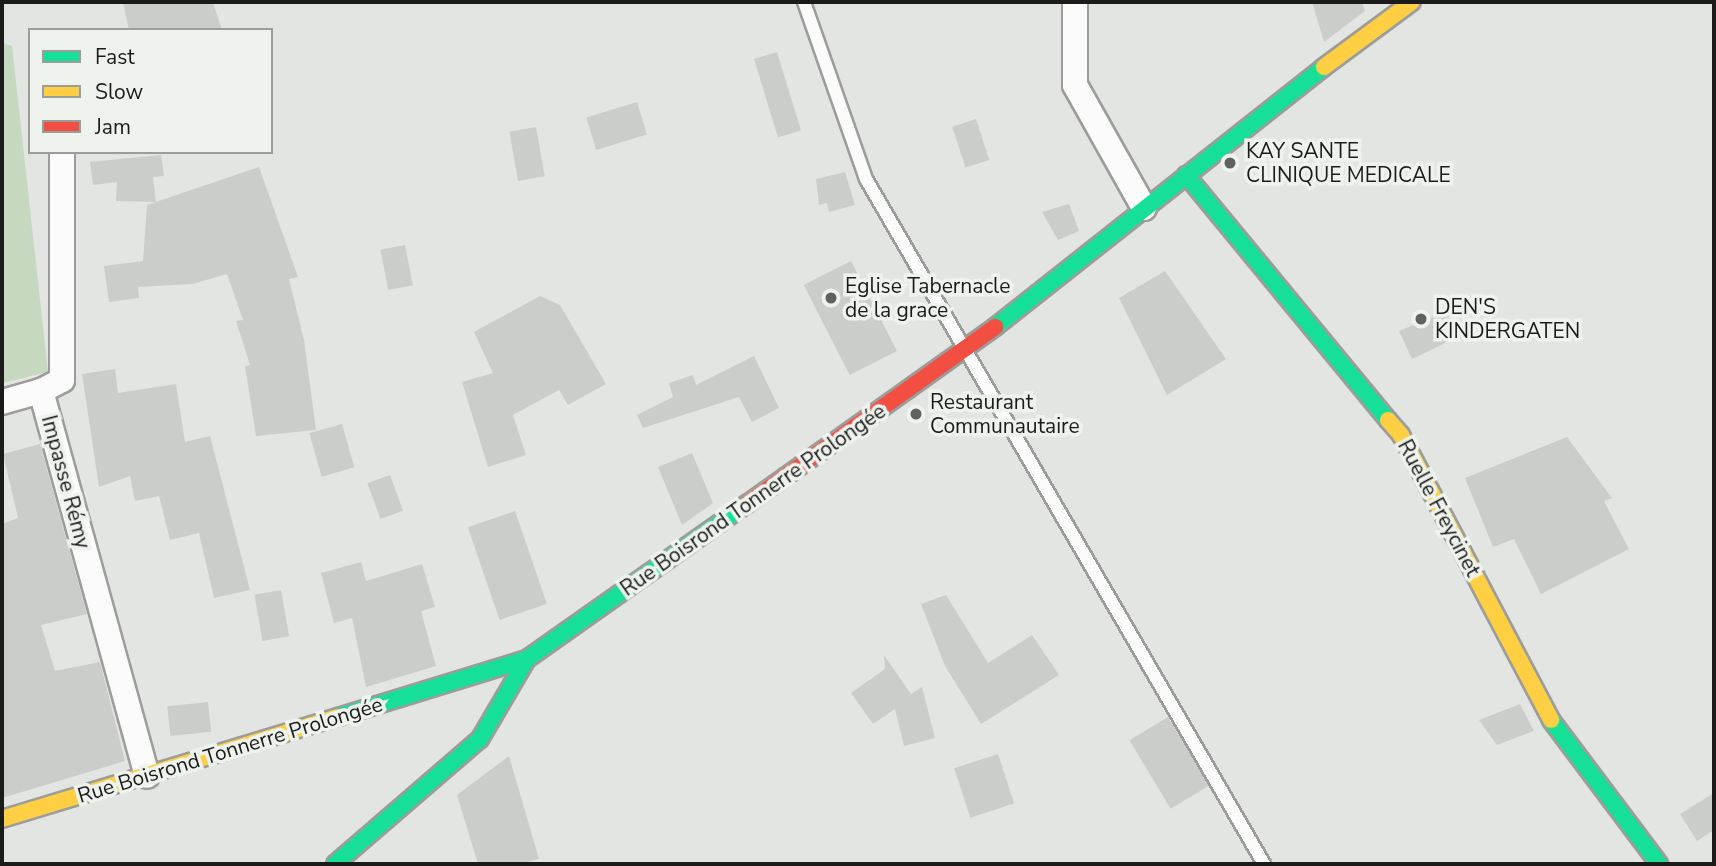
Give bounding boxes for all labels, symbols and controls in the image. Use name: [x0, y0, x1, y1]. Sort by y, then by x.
legend: [28, 28, 273, 154]
text: Fast: [95, 43, 135, 71]
text: Slow: [95, 78, 143, 106]
text: Jam: [95, 113, 131, 141]
place label: KAY SANTE CLINIQUE MEDICALE: [1246, 138, 1451, 188]
marker: KAY SANTE CLINIQUE MEDICALE: [1220, 153, 1240, 173]
place label: Eglise Tabernacle de la grace: [845, 273, 1010, 323]
marker: Eglise Tabernacle de la grace: [823, 290, 839, 306]
place label: DEN'S KINDERGATEN: [1435, 294, 1580, 344]
marker: DEN'S KINDERGATEN: [1413, 311, 1429, 327]
place label: Restaurant Communautaire: [930, 389, 1080, 439]
street label: Rue Boisrond Tonnerre Prolongée: [616, 399, 890, 601]
marker: Restaurant Communautaire: [908, 406, 924, 422]
street label: Impasse Rémy: [36, 413, 96, 551]
street label: Ruelle Freycinet: [1392, 435, 1486, 581]
street label: Rue Boisrond Tonnerre Prolongée: [74, 692, 386, 808]

